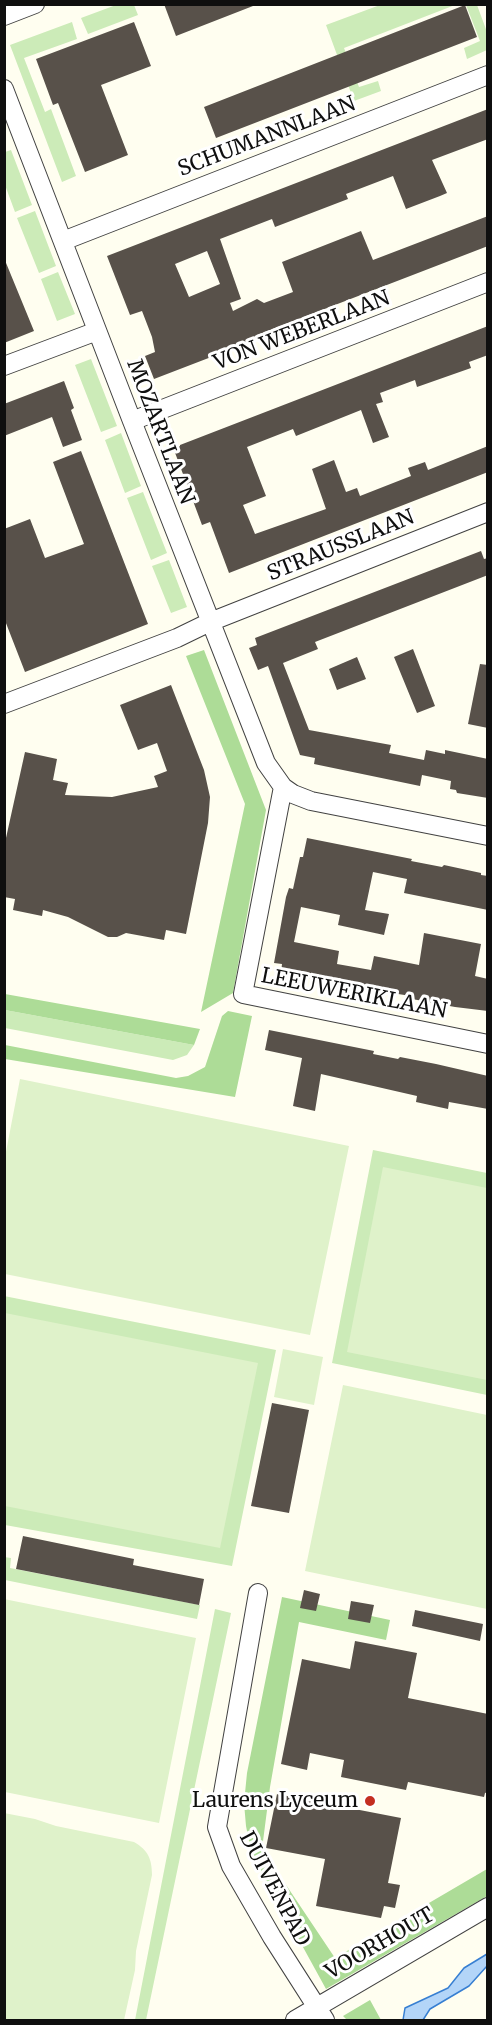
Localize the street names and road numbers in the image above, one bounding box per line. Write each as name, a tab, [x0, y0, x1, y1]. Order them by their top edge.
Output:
street label: SCHUMANNLAAN	[175, 92, 359, 182]
street label: VON WEBERLAAN	[210, 286, 394, 376]
street label: MOZARTLAAN	[121, 356, 199, 508]
street label: STRAUSSLAAN	[264, 505, 418, 587]
street label: LEEUWERIKLAAN	[259, 964, 449, 1024]
street label: DUIVENPAD	[233, 1827, 315, 1951]
street label: VOORHOUT	[321, 1903, 439, 1985]

